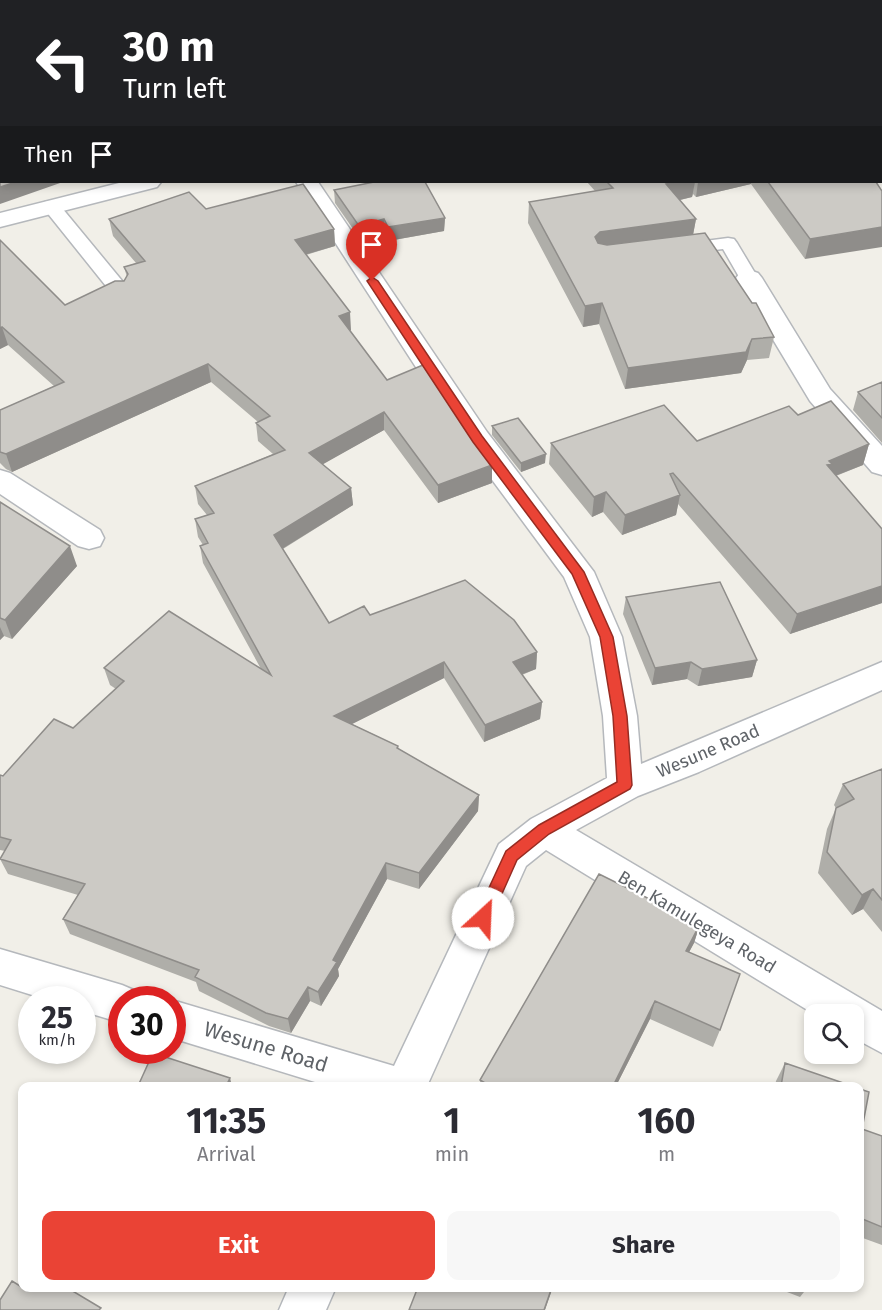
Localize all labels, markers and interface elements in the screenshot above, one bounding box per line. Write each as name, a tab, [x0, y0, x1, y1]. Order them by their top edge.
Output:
text: 30 m	[123, 22, 215, 72]
icon: left	[24, 24, 102, 102]
text: Turn left	[123, 73, 226, 105]
icon: arrive	[85, 138, 118, 171]
text: Then	[24, 141, 73, 168]
pin	[346, 219, 397, 281]
icon: arrive	[355, 228, 388, 261]
street label: Wesune Road	[653, 719, 763, 783]
street label: Ben Kamulegeya Road	[614, 866, 780, 978]
position arrow	[451, 886, 515, 950]
speed limit sign: 30	[108, 986, 186, 1064]
text: 25	[41, 1000, 73, 1036]
map controls	[804, 1004, 864, 1064]
button: search	[804, 1004, 864, 1064]
street label: Wesune Road	[201, 1016, 331, 1078]
text: km/h	[38, 1031, 76, 1049]
text: 11:35	[186, 1099, 266, 1143]
text: 1	[444, 1099, 460, 1143]
text: 160	[638, 1099, 696, 1143]
text: Arrival	[197, 1142, 256, 1166]
text: min	[435, 1142, 469, 1166]
text: m	[658, 1142, 675, 1166]
button: Exit	[42, 1211, 435, 1280]
button: Share	[447, 1211, 840, 1280]

